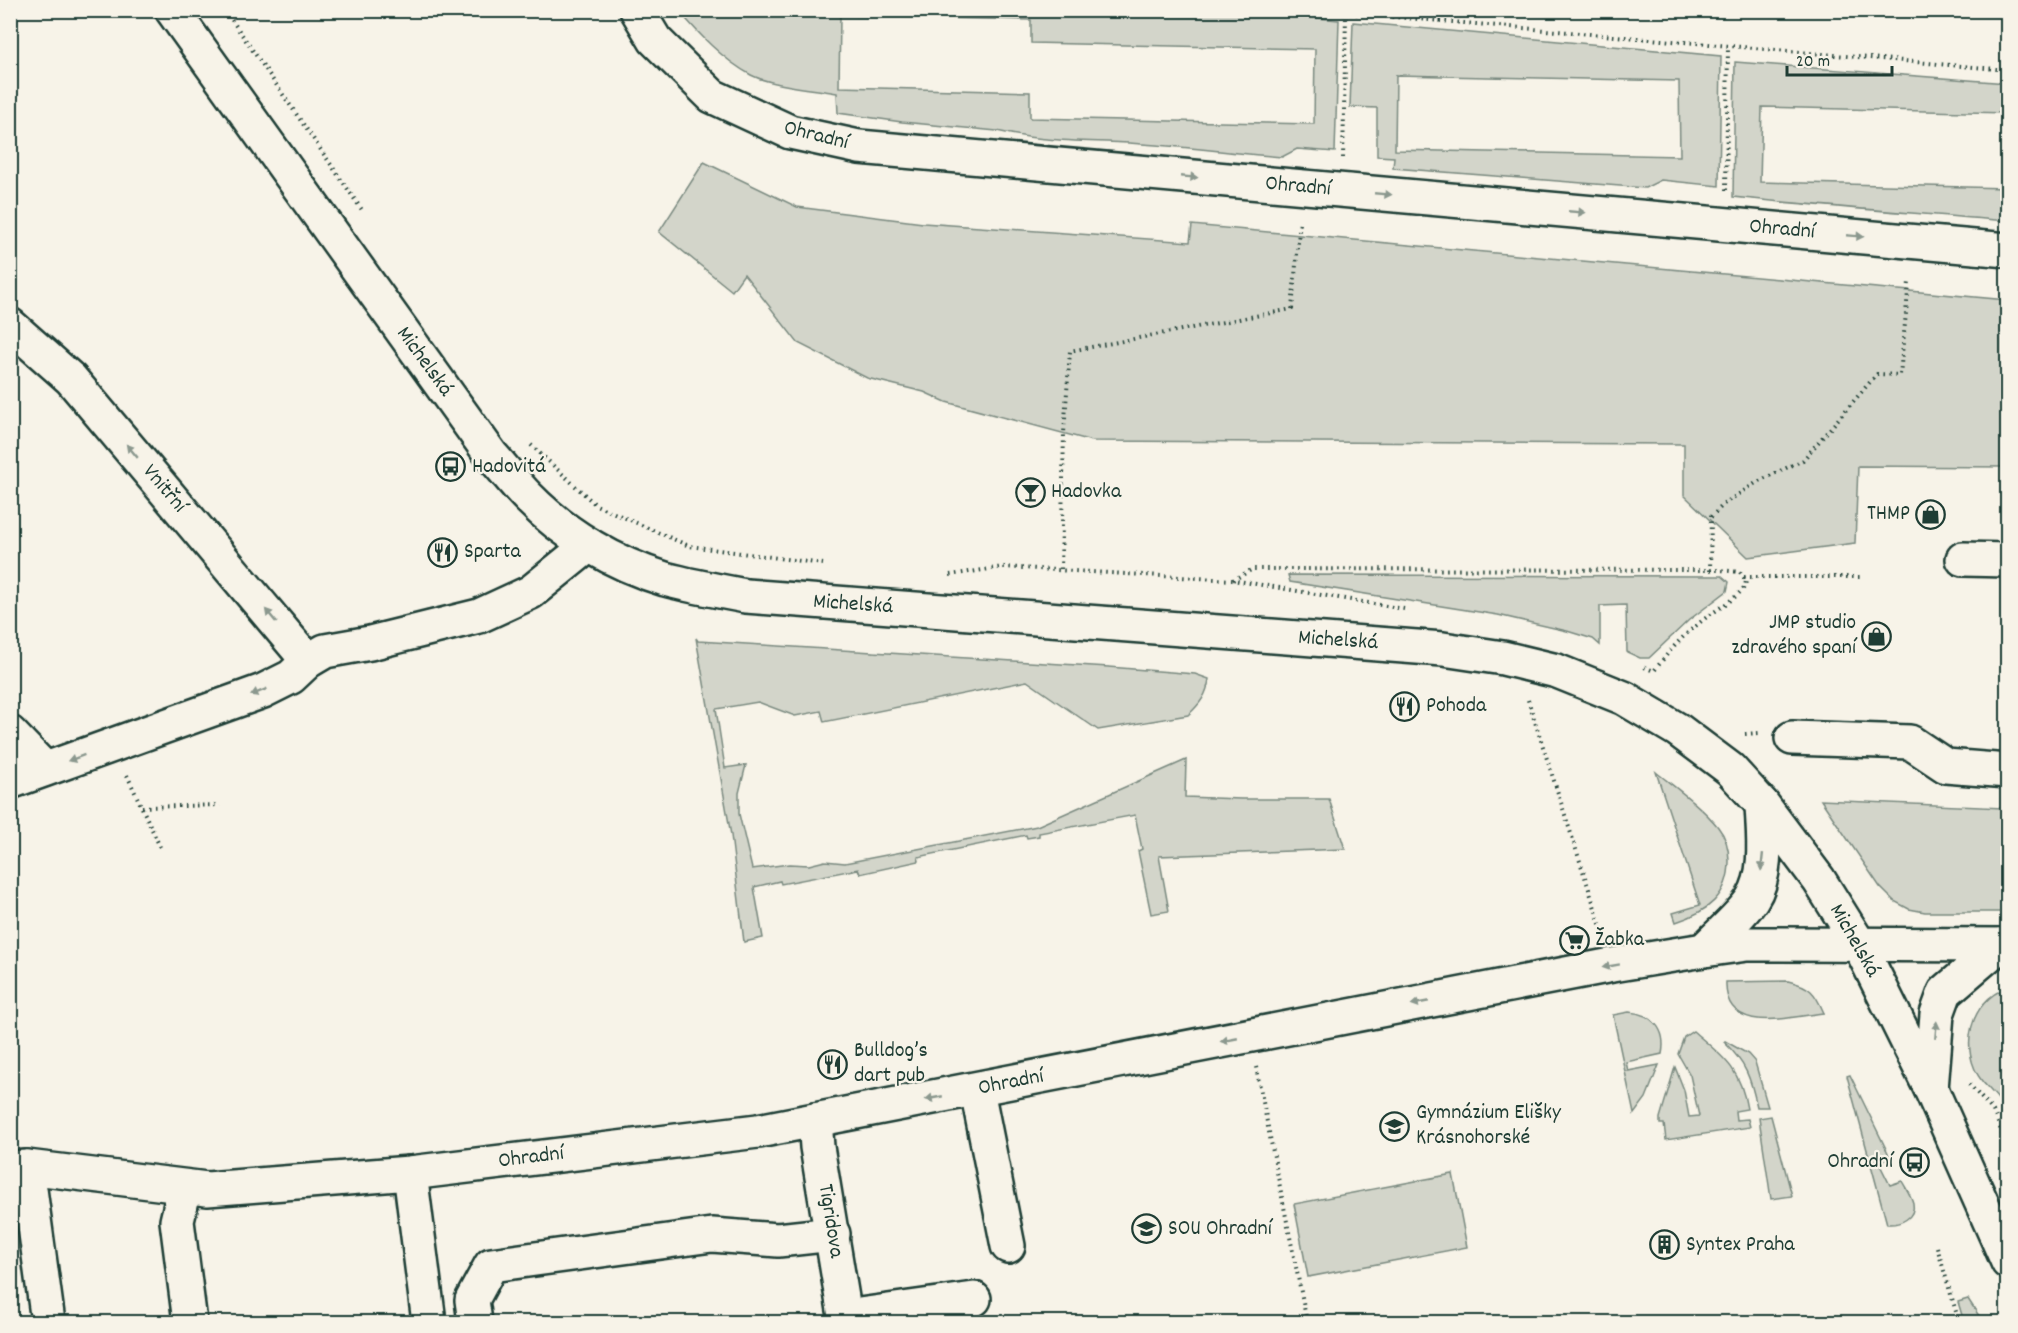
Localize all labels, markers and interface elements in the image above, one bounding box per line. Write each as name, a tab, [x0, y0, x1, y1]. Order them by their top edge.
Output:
scale bar	[1787, 39, 1892, 77]
text: 20 m	[1796, 50, 1830, 75]
street label: Ohradní	[780, 113, 854, 159]
street label: Ohradní	[1264, 169, 1334, 205]
one-way arrow	[1179, 172, 1198, 182]
one-way arrow	[1374, 189, 1393, 199]
one-way arrow	[1568, 207, 1587, 217]
street label: Ohradní	[1748, 212, 1818, 248]
one-way arrow	[1846, 231, 1865, 241]
street label: Michelská	[388, 321, 460, 403]
one-way arrow	[126, 444, 139, 459]
bus stop icon: Hadovitá	[435, 451, 467, 483]
place label: Hadovitá	[472, 452, 546, 483]
street label: Vnitřní	[134, 458, 195, 522]
bar icon: Hadovka	[1014, 476, 1046, 508]
place label: Hadovka	[1051, 477, 1122, 508]
shop icon: THMP	[1915, 498, 1947, 530]
place label: THMP	[1867, 499, 1910, 530]
restaurant icon: Sparta	[427, 536, 459, 568]
place label: Sparta	[464, 537, 521, 568]
street label: Michelská	[812, 587, 894, 623]
one-way arrow	[264, 608, 277, 624]
place label: JMP studio zdravého spaní	[1731, 608, 1858, 664]
shop icon: JMP studio zdravého spaní	[1861, 620, 1893, 652]
street label: Michelská	[1297, 623, 1379, 659]
one-way arrow	[250, 687, 268, 697]
restaurant icon: Pohoda	[1389, 690, 1421, 722]
place label: Pohoda	[1426, 691, 1487, 722]
one-way arrow	[67, 754, 85, 764]
one-way arrow	[1757, 853, 1767, 872]
street label: Michelská	[1821, 899, 1887, 983]
supermarket icon: Žabka	[1558, 924, 1590, 956]
place label: Žabka	[1595, 925, 1645, 956]
one-way arrow	[1602, 961, 1621, 970]
one-way arrow	[1410, 999, 1429, 1008]
one-way arrow	[1931, 1021, 1941, 1040]
place label: Bulldog’s dart pub	[854, 1036, 928, 1092]
one-way arrow	[1219, 1036, 1238, 1045]
restaurant icon: Bulldog’s dart pub	[817, 1048, 849, 1080]
street label: Ohradní	[976, 1061, 1048, 1104]
one-way arrow	[924, 1094, 943, 1103]
place label: Gymnázium Elišky Krásnohorské	[1416, 1098, 1562, 1154]
school or university icon: Gymnázium Elišky Krásnohorské	[1379, 1110, 1411, 1142]
street label: Ohradní	[496, 1138, 567, 1177]
bus stop icon: Ohradní	[1898, 1146, 1930, 1178]
place label: Ohradní	[1827, 1147, 1895, 1178]
street label: Tigridova	[809, 1182, 851, 1261]
school or university icon: SOU Ohradní	[1131, 1213, 1163, 1245]
place label: SOU Ohradní	[1168, 1214, 1274, 1245]
building icon: Syntex Praha	[1649, 1229, 1681, 1261]
place label: Syntex Praha	[1686, 1230, 1795, 1261]

